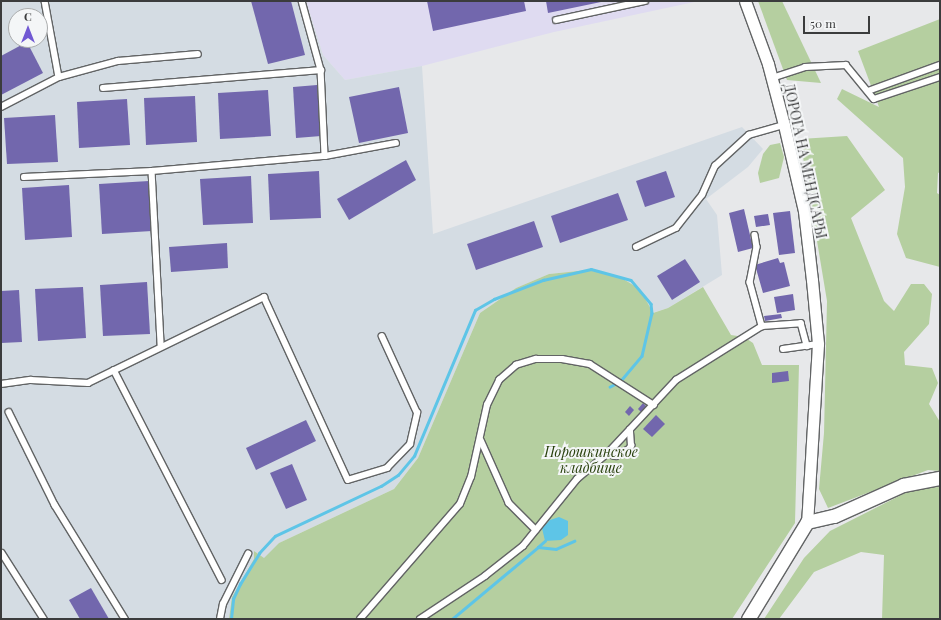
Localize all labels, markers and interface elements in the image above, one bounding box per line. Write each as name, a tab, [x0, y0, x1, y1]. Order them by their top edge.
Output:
north arrow	[8, 8, 48, 48]
scale bar	[805, 8, 872, 34]
text: С	[24, 9, 32, 24]
text: 50 m	[810, 15, 836, 31]
street label: ДОРОГА НА МЕНДСАРЫ	[780, 82, 830, 240]
park label: Порошкинское кладбище	[544, 444, 638, 476]

